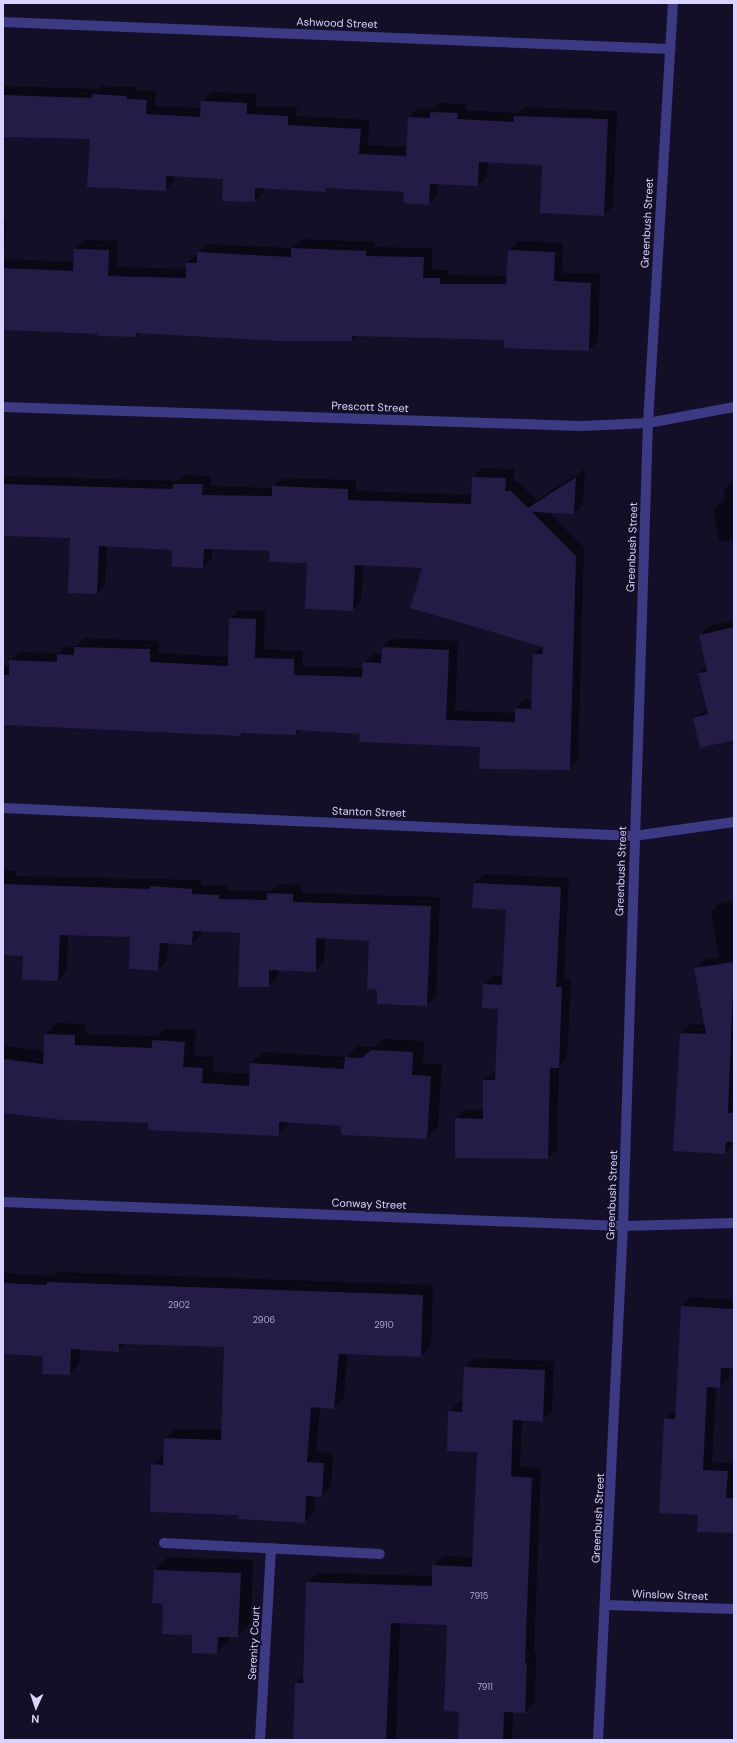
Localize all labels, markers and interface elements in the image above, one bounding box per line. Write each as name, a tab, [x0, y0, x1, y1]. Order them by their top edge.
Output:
street label: Ashwood Street	[296, 15, 378, 31]
street label: Greenbush Street	[638, 178, 656, 268]
street label: Prescott Street	[331, 399, 409, 415]
street label: Greenbush Street	[624, 502, 640, 592]
street label: Stanton Street	[332, 804, 406, 820]
street label: Greenbush Street	[613, 826, 629, 916]
street label: Greenbush Street	[604, 1150, 620, 1240]
street label: Conway Street	[331, 1196, 407, 1212]
house number: 2902	[168, 1300, 190, 1310]
house number: 2906	[253, 1315, 275, 1325]
house number: 2910	[374, 1320, 394, 1330]
street label: Greenbush Street	[589, 1473, 607, 1563]
street label: Winslow Street	[632, 1587, 708, 1603]
house number: 7915	[470, 1591, 488, 1601]
street label: Serenity Court	[245, 1606, 263, 1680]
house number: 7911	[477, 1682, 493, 1692]
north arrow	[16, 1687, 56, 1727]
text: N	[31, 1712, 40, 1726]

